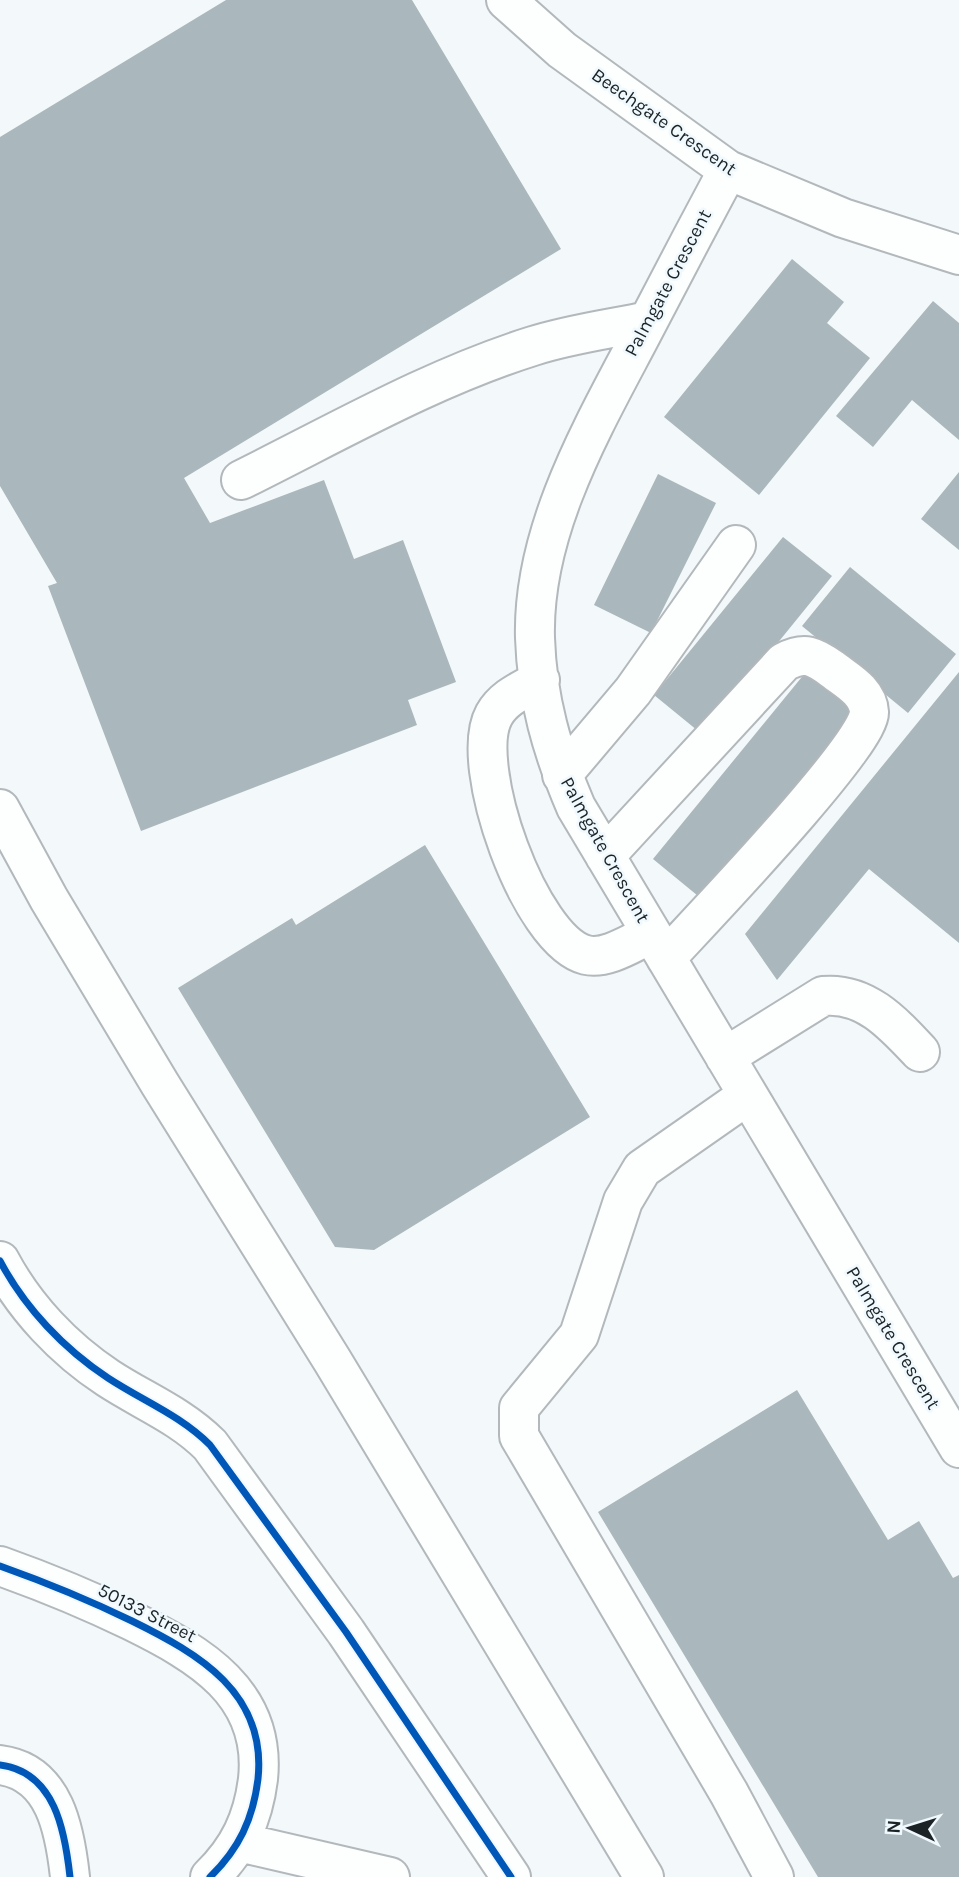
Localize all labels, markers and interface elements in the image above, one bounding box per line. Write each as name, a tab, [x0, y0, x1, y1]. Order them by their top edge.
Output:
street label: Beechgate Crescent	[587, 64, 741, 180]
street label: Palmgate Crescent	[620, 206, 716, 360]
street label: Palmgate Crescent	[556, 773, 654, 927]
street label: Palmgate Crescent	[842, 1262, 944, 1414]
street label: 50133 Street	[94, 1579, 200, 1647]
north arrow	[875, 1793, 945, 1863]
text: N	[883, 1819, 905, 1834]

